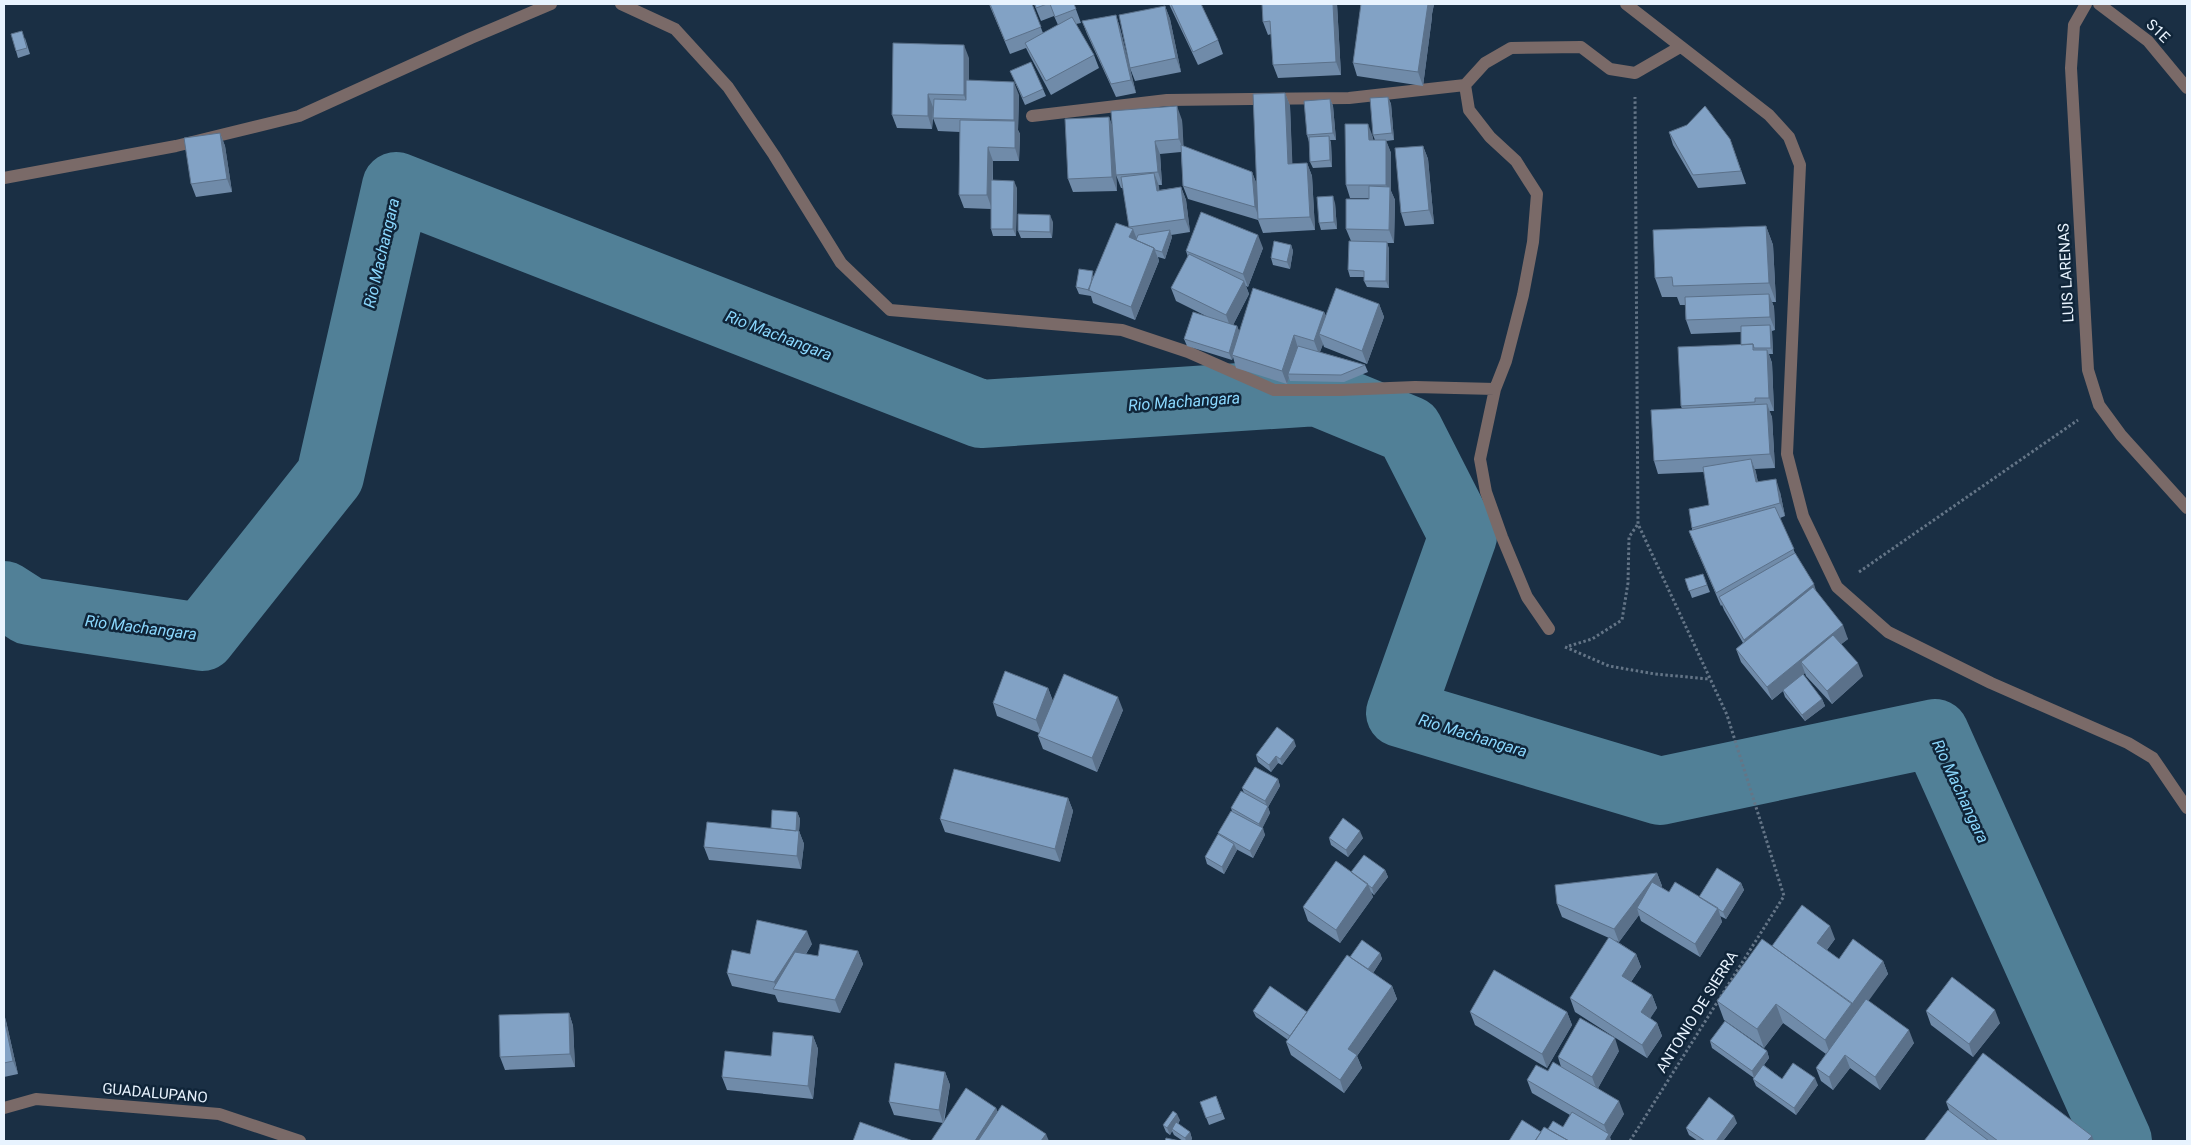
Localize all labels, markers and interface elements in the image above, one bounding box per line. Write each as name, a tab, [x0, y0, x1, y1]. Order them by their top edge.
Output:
street label: S1E	[2142, 16, 2174, 47]
water label: Rio Machangara	[360, 196, 403, 310]
street label: LUIS LARENAS	[2054, 223, 2078, 323]
water label: Rio Machangara	[723, 306, 835, 364]
water label: Rio Machangara	[1127, 388, 1241, 415]
water label: Rio Machangara	[84, 611, 198, 644]
water label: Rio Machangara	[1416, 710, 1529, 761]
water label: Rio Machangara	[1928, 736, 1993, 846]
street label: ANTONIO DE SIERRA	[1652, 948, 1742, 1076]
street label: GUADALUPANO	[102, 1079, 208, 1107]

